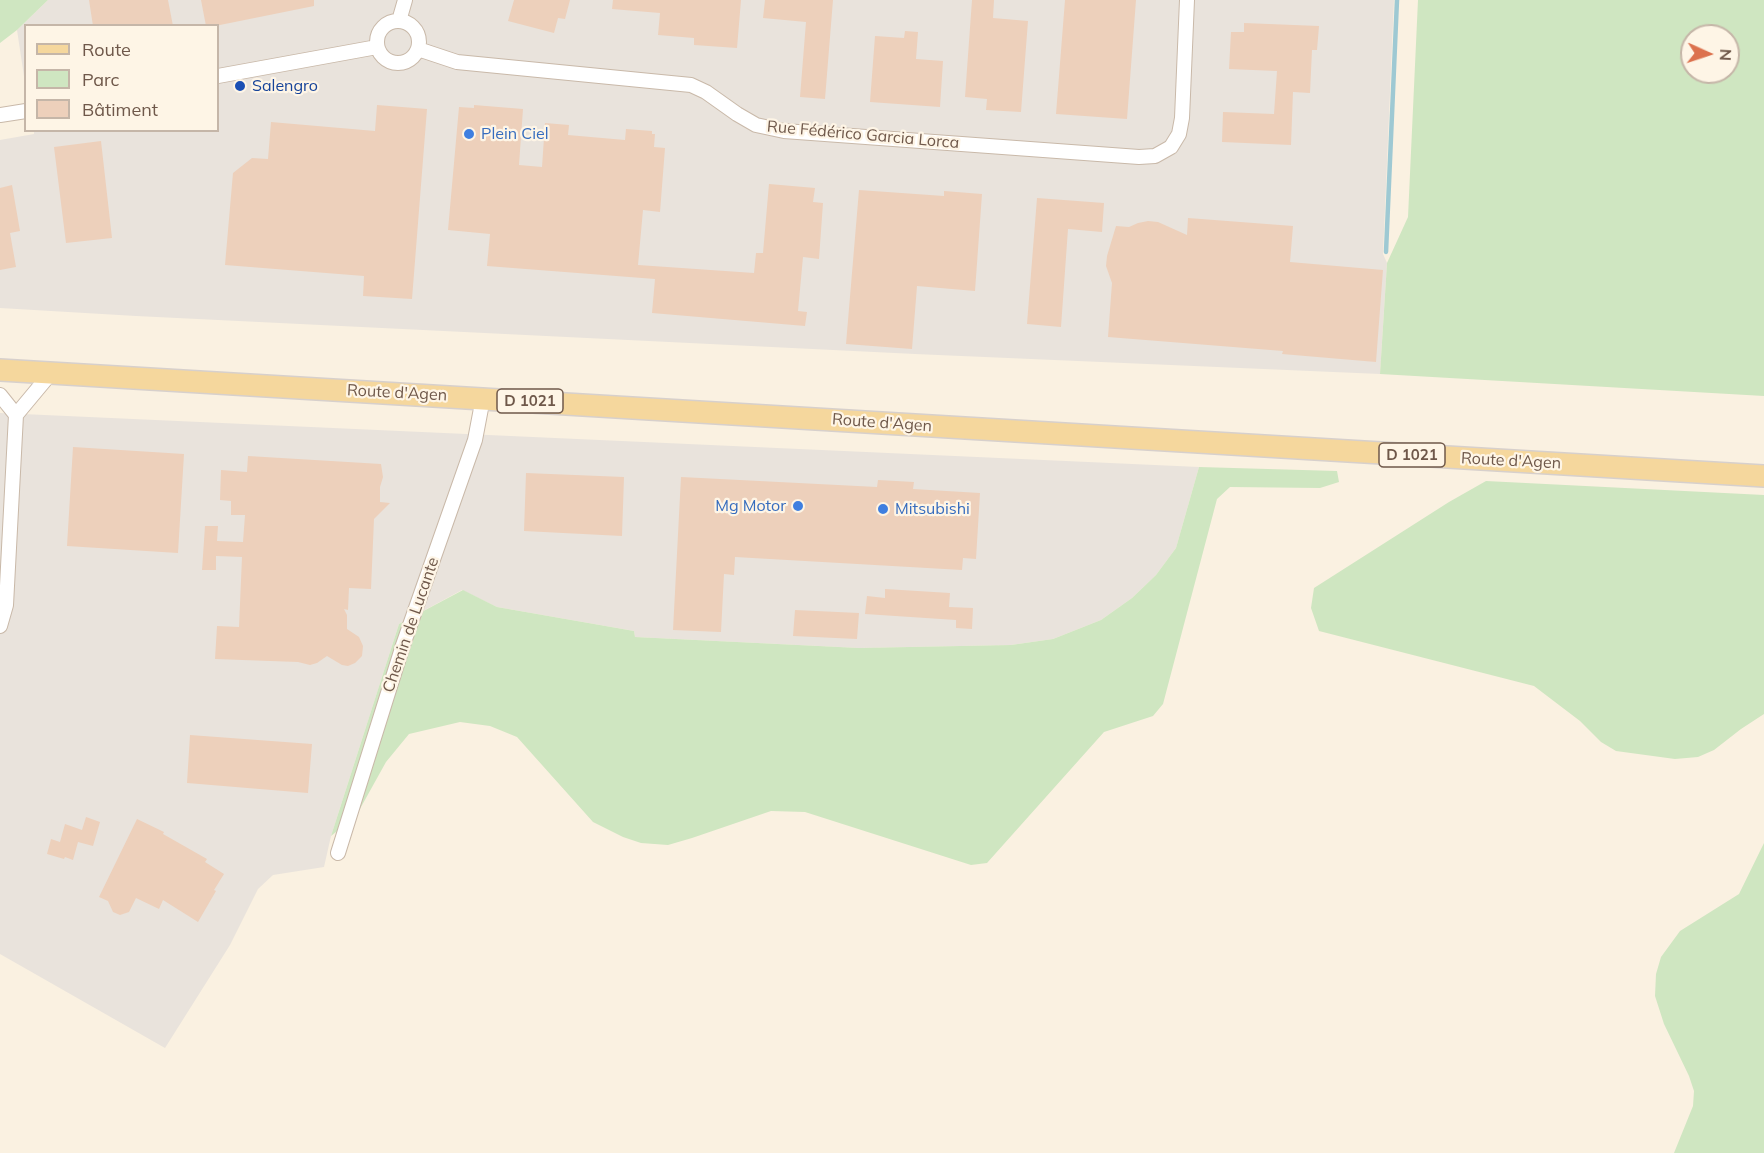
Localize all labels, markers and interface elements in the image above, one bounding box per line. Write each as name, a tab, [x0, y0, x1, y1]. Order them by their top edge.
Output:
legend	[24, 24, 219, 132]
north arrow	[1680, 24, 1740, 84]
text: Route	[82, 38, 131, 61]
text: N	[1716, 48, 1736, 61]
text: Parc	[82, 68, 119, 91]
place label: Salengro	[252, 76, 318, 96]
marker: Salengro	[233, 79, 247, 93]
text: Bâtiment	[82, 98, 158, 121]
street label: Rue Fédérico Garcia Lorca	[766, 117, 960, 153]
place label: Plein Ciel	[481, 124, 549, 144]
marker: Plein Ciel	[462, 127, 476, 141]
street label: Route d'Agen	[346, 381, 448, 405]
road number: D 1021	[497, 389, 563, 413]
street label: Route d'Agen	[831, 410, 933, 436]
road number: D 1021	[1379, 443, 1445, 467]
street label: Route d'Agen	[1460, 449, 1562, 473]
place label: Mg Motor	[715, 496, 786, 516]
marker: Mg Motor	[791, 499, 805, 513]
place label: Mitsubishi	[895, 499, 970, 519]
marker: Mitsubishi	[876, 502, 890, 516]
street label: Chemin de Lucante	[379, 555, 443, 695]

